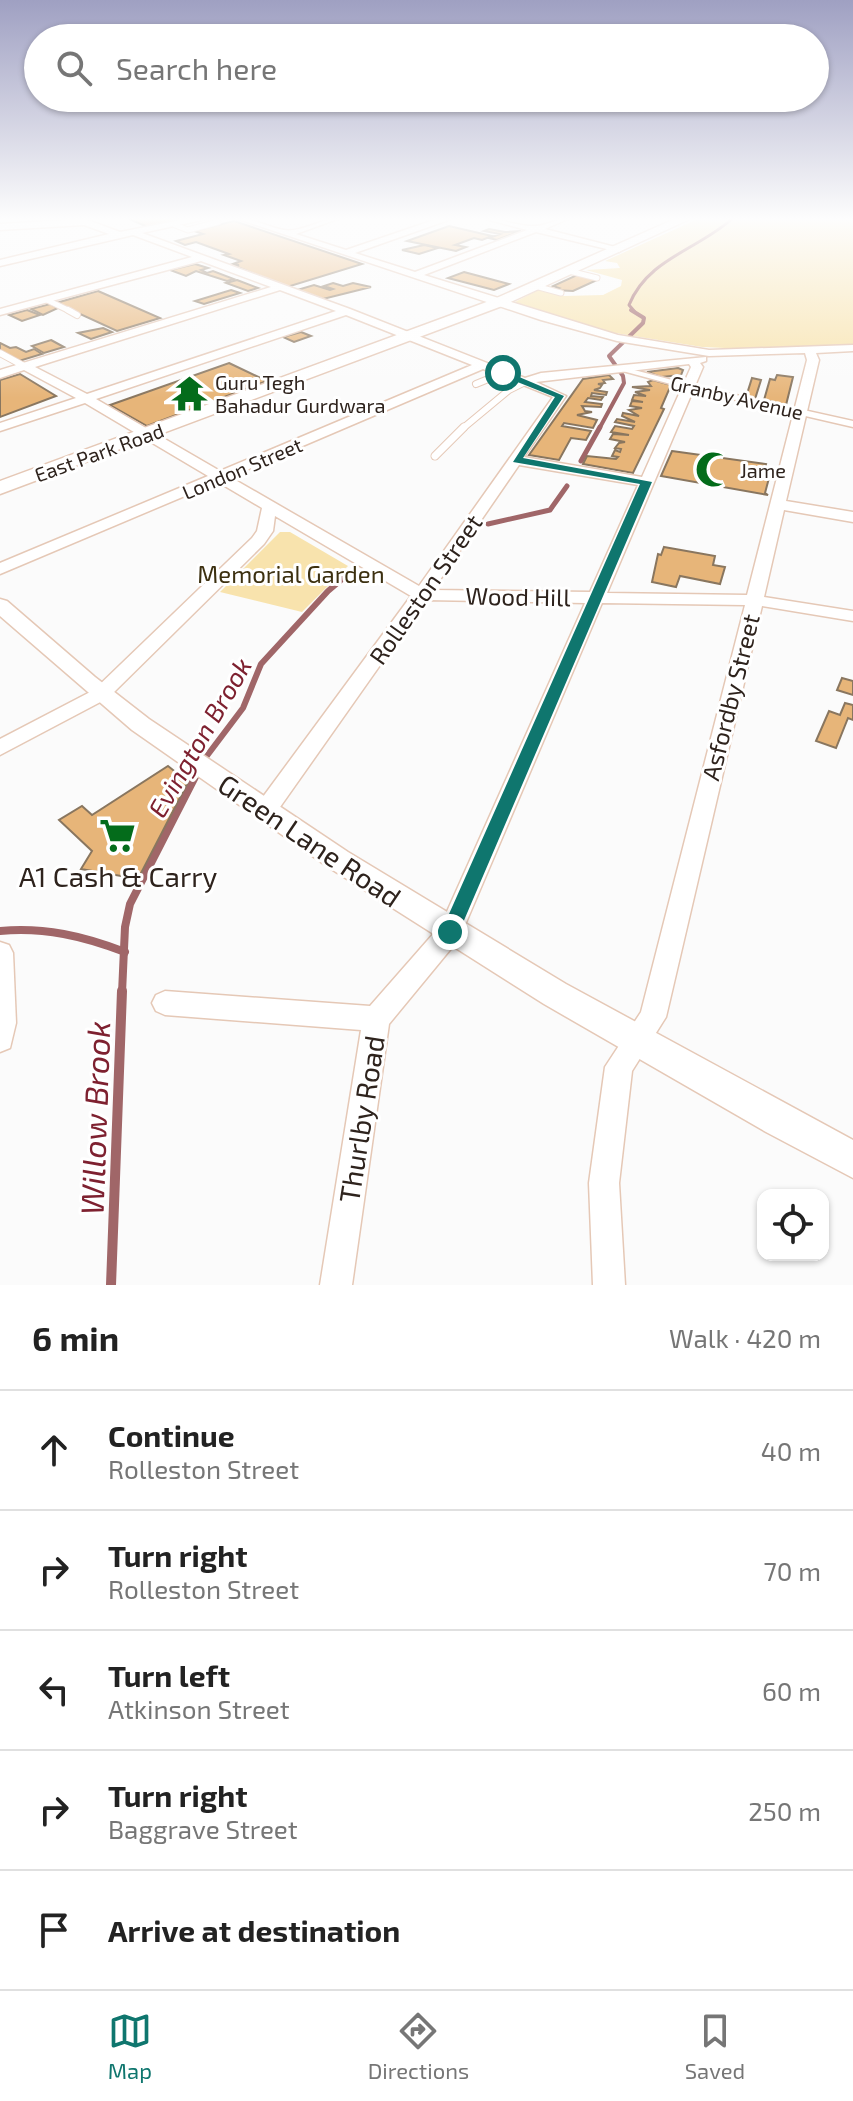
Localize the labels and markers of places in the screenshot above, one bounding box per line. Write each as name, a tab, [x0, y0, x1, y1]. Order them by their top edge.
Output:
place label: Guru Tegh Bahadur Gurdwara	[215, 370, 386, 417]
temple icon: Guru Tegh Bahadur Gurdwara	[170, 374, 208, 412]
mosque icon: Jame	[695, 451, 733, 489]
place label: Jame	[740, 458, 786, 482]
supermarket icon: A1 Cash & Carry	[99, 817, 137, 855]
place label: A1 Cash & Carry	[19, 859, 217, 893]

